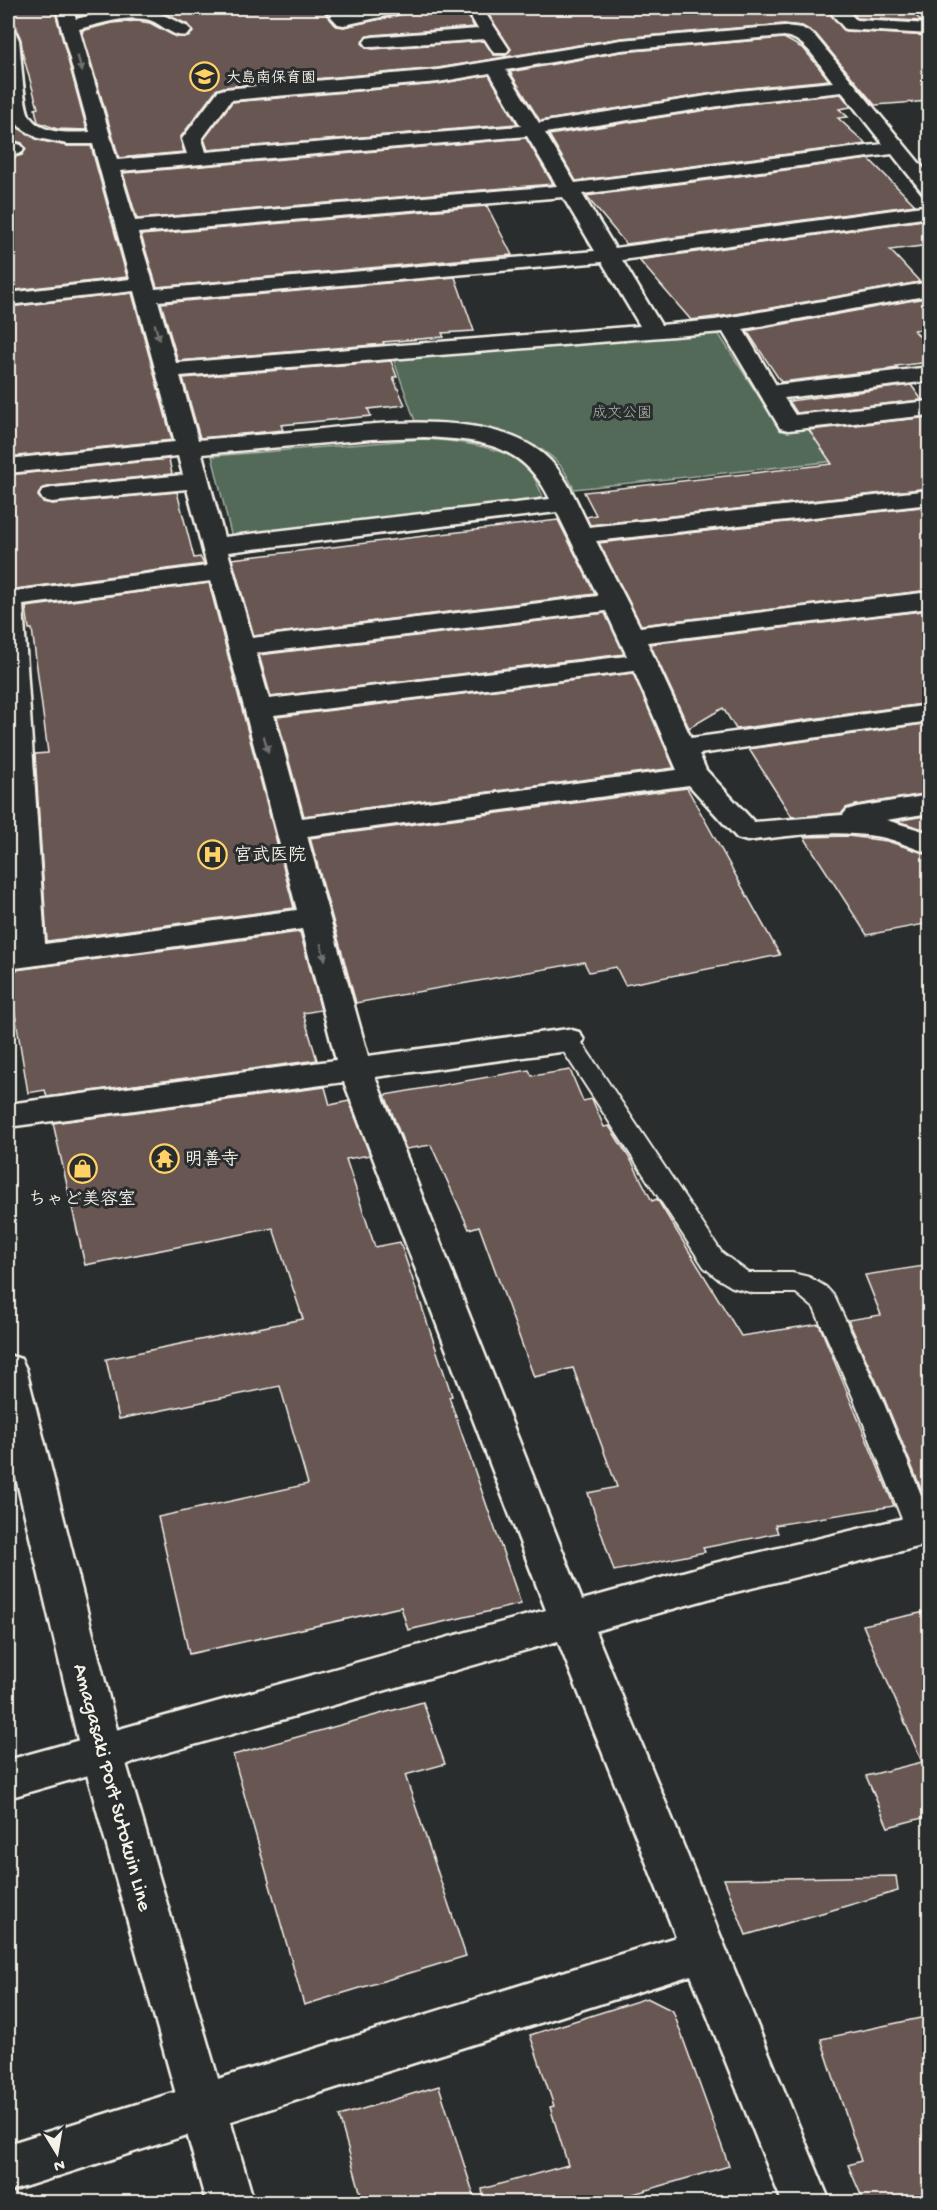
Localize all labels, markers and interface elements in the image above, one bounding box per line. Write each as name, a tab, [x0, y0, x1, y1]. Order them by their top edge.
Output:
one-way arrow	[76, 55, 86, 73]
school or university icon: 大島南保育園	[189, 61, 221, 93]
place label: 大島南保育園	[226, 69, 316, 88]
one-way arrow	[153, 323, 162, 341]
park label: 成文公園	[592, 404, 652, 423]
one-way arrow	[262, 735, 271, 753]
hospital icon: 宮武医院	[197, 838, 229, 870]
place label: 宮武医院	[234, 845, 306, 867]
one-way arrow	[319, 943, 328, 961]
temple icon: 明善寺	[148, 1142, 180, 1174]
place label: 明善寺	[185, 1149, 239, 1171]
shop icon: ちゃど美容室	[66, 1153, 98, 1185]
place label: ちゃど美容室	[28, 1189, 136, 1211]
street label: Amagasaki Port Sutokuin Line	[66, 1661, 156, 1915]
north arrow	[27, 2123, 87, 2183]
text: N	[52, 2154, 66, 2175]

